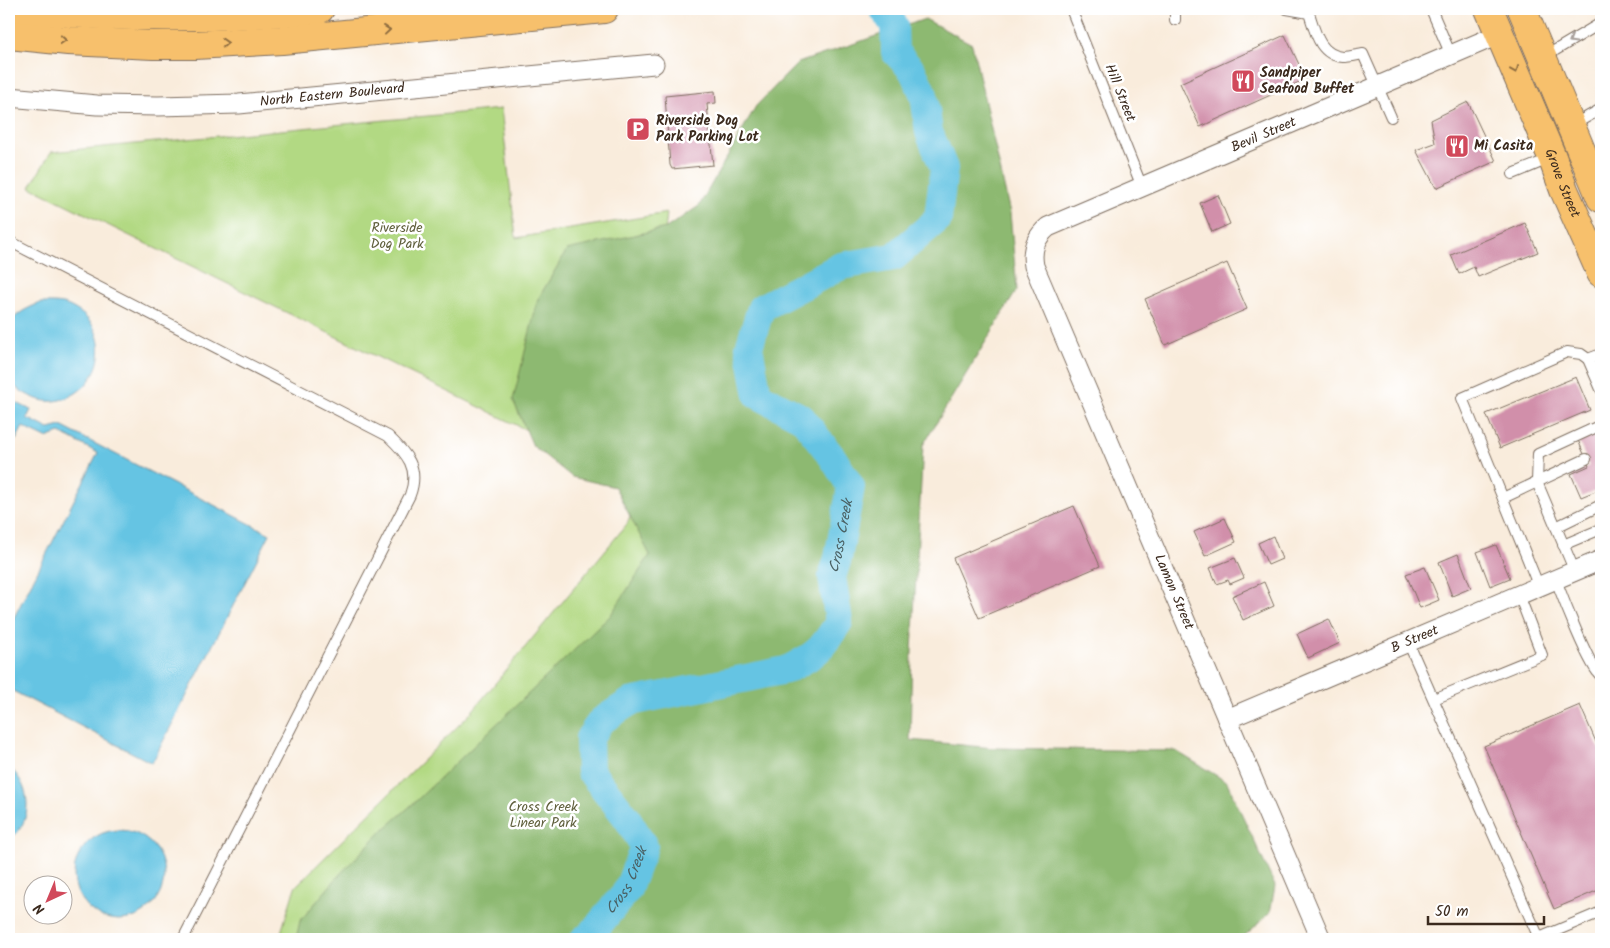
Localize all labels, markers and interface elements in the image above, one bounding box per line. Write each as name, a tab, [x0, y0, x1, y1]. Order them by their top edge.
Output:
one-way arrow	[383, 25, 391, 36]
one-way arrow	[1569, 34, 1578, 44]
one-way arrow	[59, 35, 67, 46]
one-way arrow	[221, 38, 229, 49]
street label: Hill Street	[1098, 61, 1142, 126]
place label: Sandpiper Seafood Buffet	[1260, 62, 1355, 100]
one-way arrow	[1508, 65, 1519, 74]
restaurant icon: Sandpiper Seafood Buffet	[1230, 68, 1256, 94]
street label: North Eastern Boulevard	[259, 77, 406, 113]
place label: Riverside Dog Park Parking Lot	[656, 110, 760, 148]
street label: Bevil Street	[1228, 111, 1300, 159]
parking icon: Riverside Dog Park Parking Lot	[625, 116, 651, 142]
restaurant icon: Mi Casita	[1444, 133, 1470, 159]
place label: Mi Casita	[1474, 135, 1533, 157]
street label: Grove Street	[1539, 145, 1586, 222]
park label: Riverside Dog Park	[370, 217, 424, 255]
water label: Cross Creek	[822, 496, 861, 576]
street label: Lamon Street	[1148, 551, 1200, 634]
street label: B Street	[1387, 619, 1443, 659]
park label: Cross Creek Linear Park	[508, 796, 578, 834]
water label: Cross Creek	[600, 842, 655, 920]
north arrow	[22, 876, 72, 926]
scale bar	[1428, 893, 1544, 925]
text: N	[29, 898, 50, 920]
text: 50 m	[1435, 900, 1469, 924]

